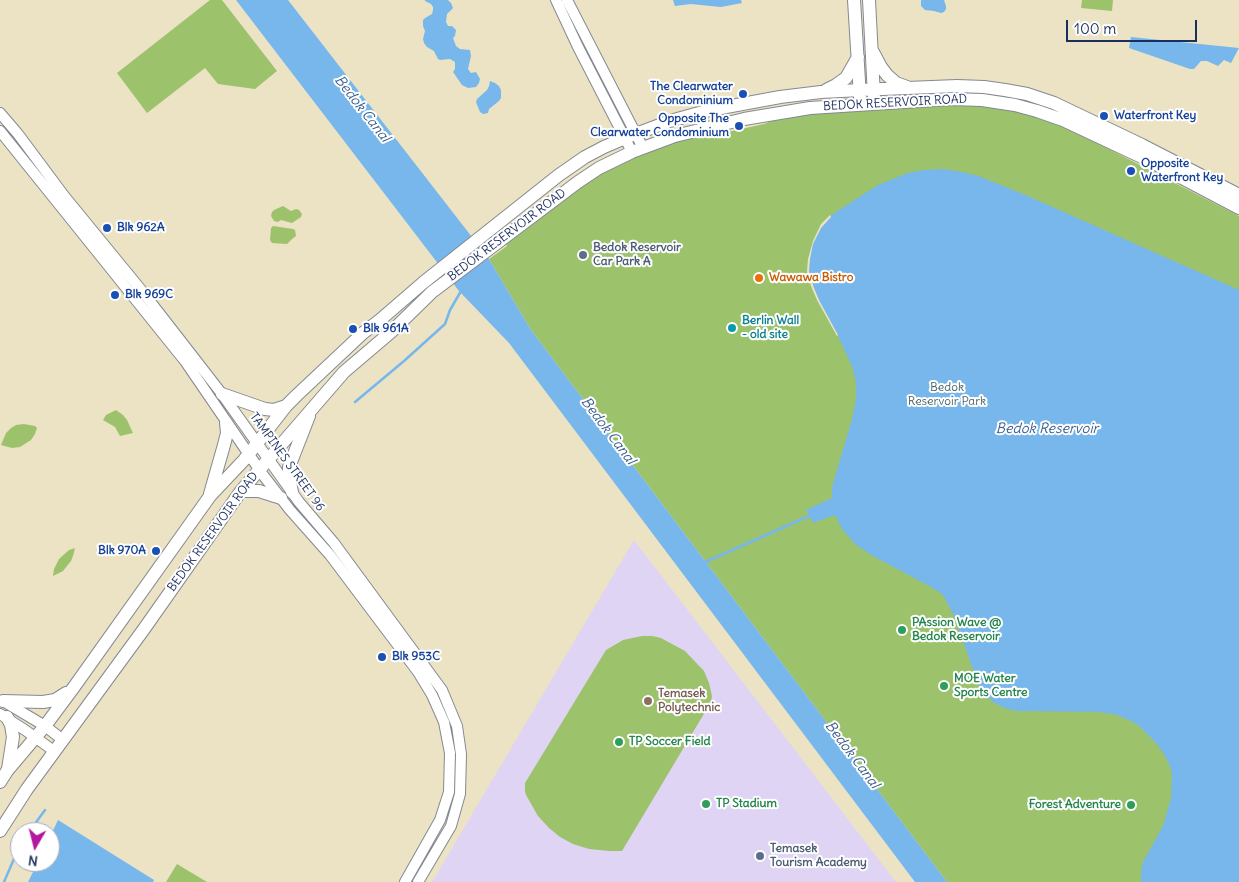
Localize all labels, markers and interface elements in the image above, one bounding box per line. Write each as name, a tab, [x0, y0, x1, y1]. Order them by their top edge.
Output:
scale bar	[1069, 10, 1200, 42]
text: 100 m	[1074, 19, 1116, 38]
water label: Bedok Canal	[331, 72, 393, 146]
place label: The Clearwater Condominium	[650, 80, 733, 108]
marker: The Clearwater Condominium	[737, 88, 749, 100]
street label: BEDOK RESERVOIR ROAD	[823, 92, 967, 114]
place label: Waterfront Key	[1114, 109, 1196, 123]
marker: Waterfront Key	[1098, 110, 1110, 122]
place label: Opposite The Clearwater Condominium	[590, 112, 729, 140]
marker: Opposite The Clearwater Condominium	[733, 120, 745, 132]
place label: Opposite Waterfront Key	[1141, 157, 1223, 185]
marker: Opposite Waterfront Key	[1125, 165, 1137, 177]
street label: BEDOK RESERVOIR ROAD	[445, 186, 569, 284]
place label: Blk 962A	[117, 221, 165, 235]
marker: Blk 962A	[101, 222, 113, 234]
place label: Bedok Reservoir Car Park A	[593, 241, 681, 269]
marker: Bedok Reservoir Car Park A	[577, 249, 589, 261]
place label: Wawawa Bistro	[769, 271, 853, 285]
marker: Wawawa Bistro	[753, 272, 765, 284]
place label: Blk 969C	[125, 288, 173, 302]
marker: Blk 969C	[109, 289, 121, 301]
place label: Berlin Wall - old site	[742, 314, 799, 342]
place label: Blk 961A	[363, 322, 409, 336]
marker: Berlin Wall - old site	[726, 322, 738, 334]
marker: Blk 961A	[347, 323, 359, 335]
park label: Bedok Reservoir Park	[908, 381, 986, 409]
water label: Bedok Canal	[577, 394, 639, 468]
street label: TAMPINES STREET 96	[247, 410, 327, 514]
water label: Bedok Reservoir	[996, 421, 1098, 437]
street label: BEDOK RESERVOIR ROAD	[165, 469, 261, 595]
place label: Blk 970A	[98, 544, 146, 558]
marker: Blk 970A	[150, 545, 162, 557]
place label: PAssion Wave @ Bedok Reservoir	[912, 616, 1001, 644]
marker: PAssion Wave @ Bedok Reservoir	[896, 624, 908, 636]
place label: Blk 953C	[392, 650, 440, 664]
marker: Blk 953C	[376, 651, 388, 663]
place label: MOE Water Sports Centre	[954, 672, 1027, 700]
marker: MOE Water Sports Centre	[938, 680, 950, 692]
place label: Temasek Polytechnic	[658, 687, 720, 715]
marker: Temasek Polytechnic	[642, 695, 654, 707]
water label: Bedok Canal	[821, 718, 883, 792]
place label: TP Soccer Field	[629, 735, 711, 749]
marker: TP Soccer Field	[613, 736, 625, 748]
place label: TP Stadium	[716, 797, 777, 811]
marker: TP Stadium	[700, 798, 712, 810]
place label: Forest Adventure	[1029, 798, 1121, 812]
marker: Forest Adventure	[1125, 799, 1137, 811]
north arrow	[10, 822, 60, 872]
place label: Temasek Tourism Academy	[770, 842, 867, 870]
marker: Temasek Tourism Academy	[754, 850, 766, 862]
text: N	[27, 851, 39, 870]

